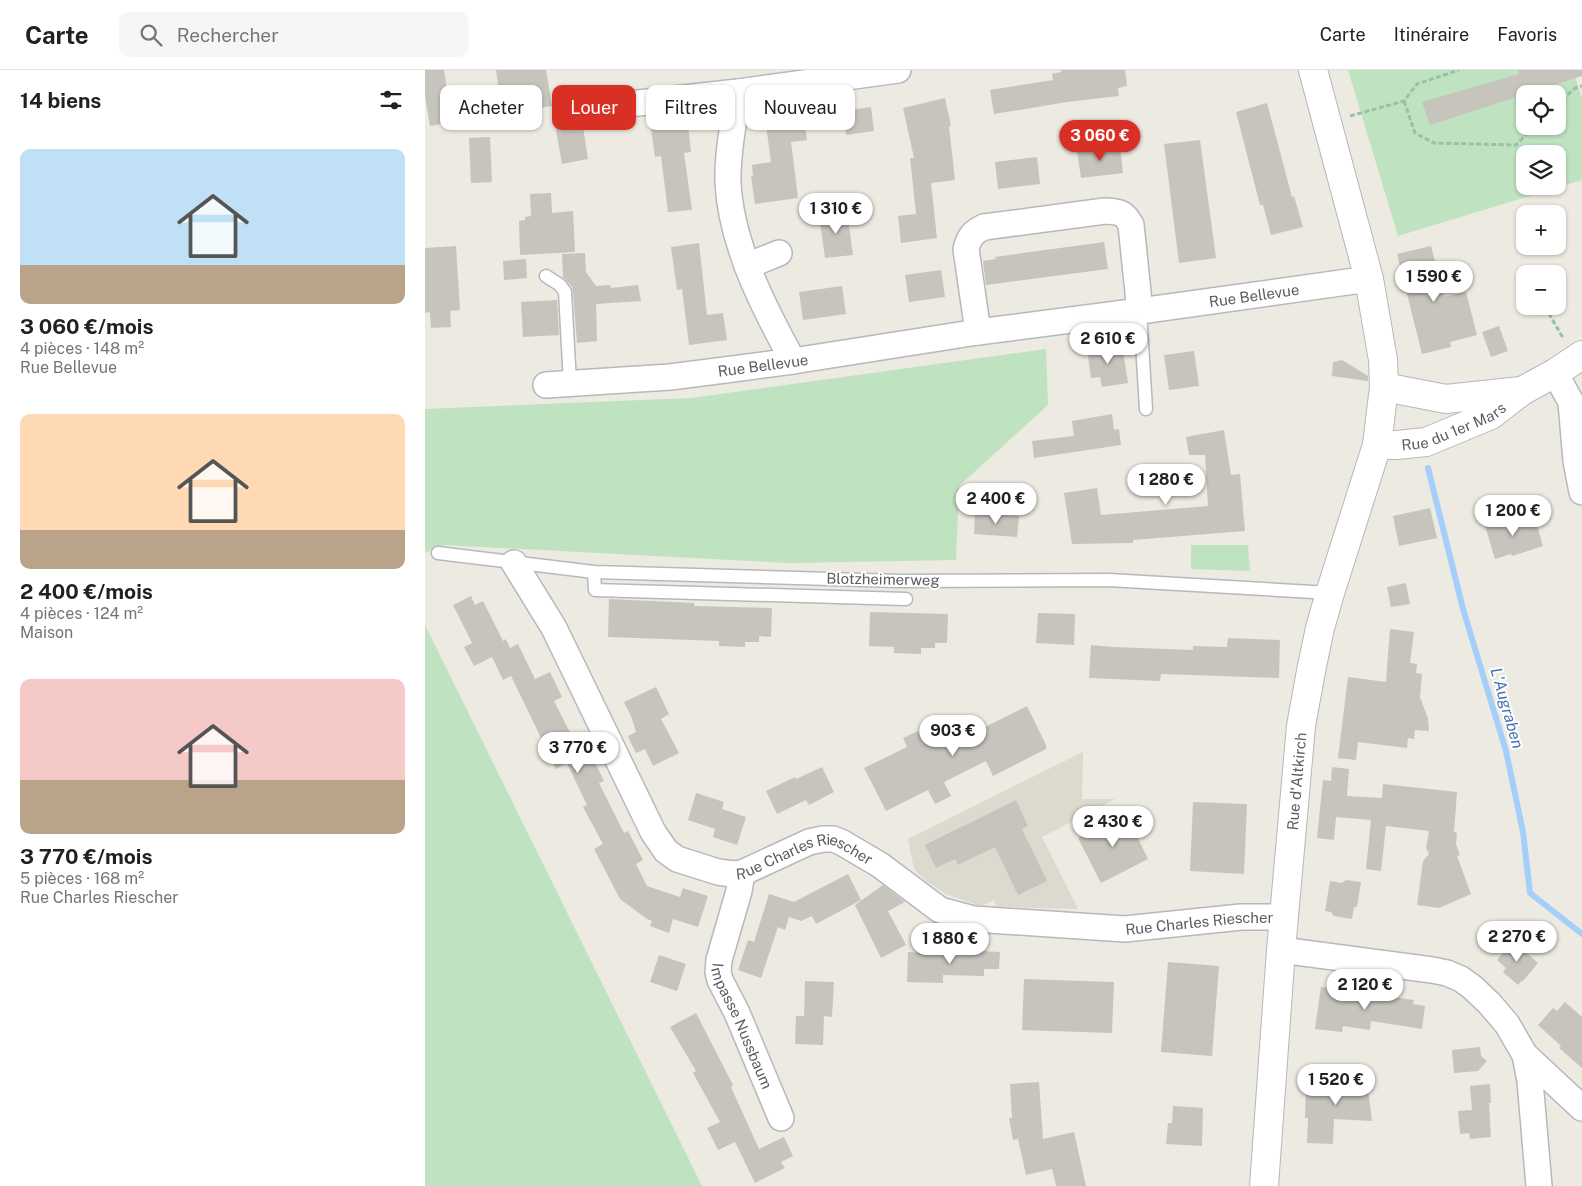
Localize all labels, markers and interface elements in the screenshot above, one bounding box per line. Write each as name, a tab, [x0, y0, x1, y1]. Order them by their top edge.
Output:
search box	[119, 12, 469, 57]
text: Carte	[25, 21, 89, 49]
icon: search	[137, 21, 165, 49]
text: Rechercher	[177, 24, 279, 46]
text: Carte	[1320, 24, 1366, 45]
text: Itinéraire	[1394, 24, 1469, 45]
text: Favoris	[1497, 24, 1557, 45]
chip: Acheter	[440, 85, 542, 130]
chip: Louer	[552, 85, 636, 130]
chip: Filtres	[646, 85, 735, 130]
chip: Nouveau	[745, 85, 855, 130]
map controls	[1516, 85, 1566, 315]
button: locate	[1516, 85, 1566, 135]
icon: filters	[377, 86, 405, 114]
text: 14 biens	[20, 88, 101, 113]
pin: 3 060 €	[1054, 119, 1146, 162]
text: 3 060 €	[1070, 126, 1130, 145]
button: layers	[1516, 145, 1566, 195]
icon: home	[168, 181, 258, 271]
pin: 1 310 €	[790, 192, 882, 235]
text: 1 310 €	[810, 199, 862, 218]
button: +	[1516, 205, 1566, 255]
pin: 1 590 €	[1388, 260, 1480, 303]
button: −	[1516, 265, 1566, 315]
text: 1 590 €	[1406, 267, 1462, 286]
street label: Rue Bellevue	[1208, 280, 1300, 310]
text: 3 060 €/mois	[20, 314, 154, 339]
pin: 2 610 €	[1062, 322, 1154, 365]
text: 2 610 €	[1080, 329, 1136, 348]
text: 4 pièces · 148 m²	[20, 339, 144, 358]
street label: Rue Bellevue	[717, 350, 809, 379]
text: Rue Bellevue	[20, 358, 117, 377]
street label: Rue du 1er Mars	[1401, 398, 1509, 453]
icon: home	[168, 446, 258, 536]
pin: 1 280 €	[1120, 464, 1212, 506]
text: 1 280 €	[1138, 470, 1194, 489]
pin: 2 400 €	[950, 482, 1042, 525]
text: 2 400 €	[967, 489, 1025, 508]
pin: 1 200 €	[1467, 494, 1559, 537]
text: 1 200 €	[1485, 501, 1541, 520]
street label: Blotzheimerweg	[826, 570, 940, 588]
text: 2 400 €/mois	[20, 579, 153, 604]
text: 4 pièces · 124 m²	[20, 604, 143, 623]
text: Maison	[20, 623, 73, 642]
water label: L'Augraben	[1486, 665, 1528, 751]
icon: home	[168, 711, 258, 801]
pin: 903 €	[918, 714, 988, 757]
text: 903 €	[930, 721, 976, 740]
pin: 3 770 €	[532, 732, 624, 774]
street label: Rue d'Altkirch	[1283, 732, 1309, 831]
text: 3 770 €	[549, 738, 607, 757]
pin: 2 430 €	[1067, 806, 1159, 848]
text: 2 430 €	[1083, 812, 1143, 831]
street label: Rue Charles Riescher	[735, 830, 876, 882]
text: 3 770 €/mois	[20, 844, 152, 869]
text: 5 pièces · 168 m²	[20, 869, 144, 888]
text: Rue Charles Riescher	[20, 888, 178, 907]
street label: Rue Charles Riescher	[1124, 908, 1273, 937]
pin: 2 270 €	[1471, 920, 1563, 963]
pin: 1 880 €	[904, 922, 996, 965]
text: 2 270 €	[1488, 927, 1546, 946]
text: 1 880 €	[922, 929, 978, 948]
street label: Impasse Nussbaum	[709, 962, 776, 1091]
pin: 2 120 €	[1319, 968, 1411, 1011]
text: 2 120 €	[1337, 975, 1393, 994]
pin: 1 520 €	[1290, 1064, 1382, 1106]
text: 1 520 €	[1308, 1070, 1364, 1089]

